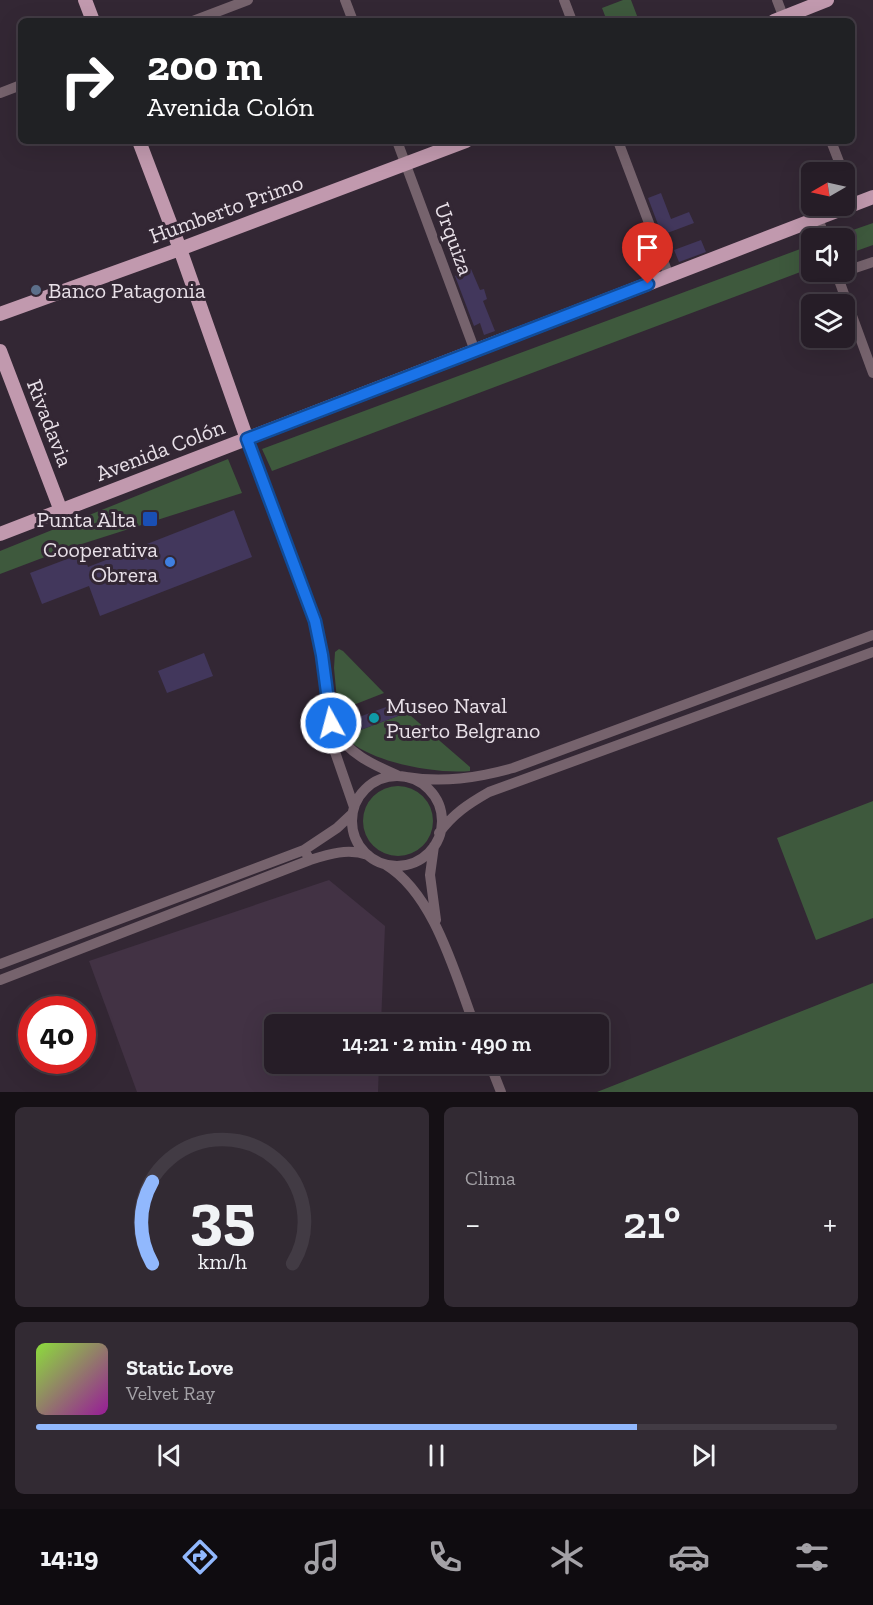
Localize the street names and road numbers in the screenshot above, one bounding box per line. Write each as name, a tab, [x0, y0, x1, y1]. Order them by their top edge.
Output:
street label: Humberto Primo	[145, 169, 307, 249]
street label: Urquiza	[428, 199, 480, 279]
street label: Rivadavia	[21, 375, 79, 471]
street label: Avenida Colón	[92, 413, 229, 487]

